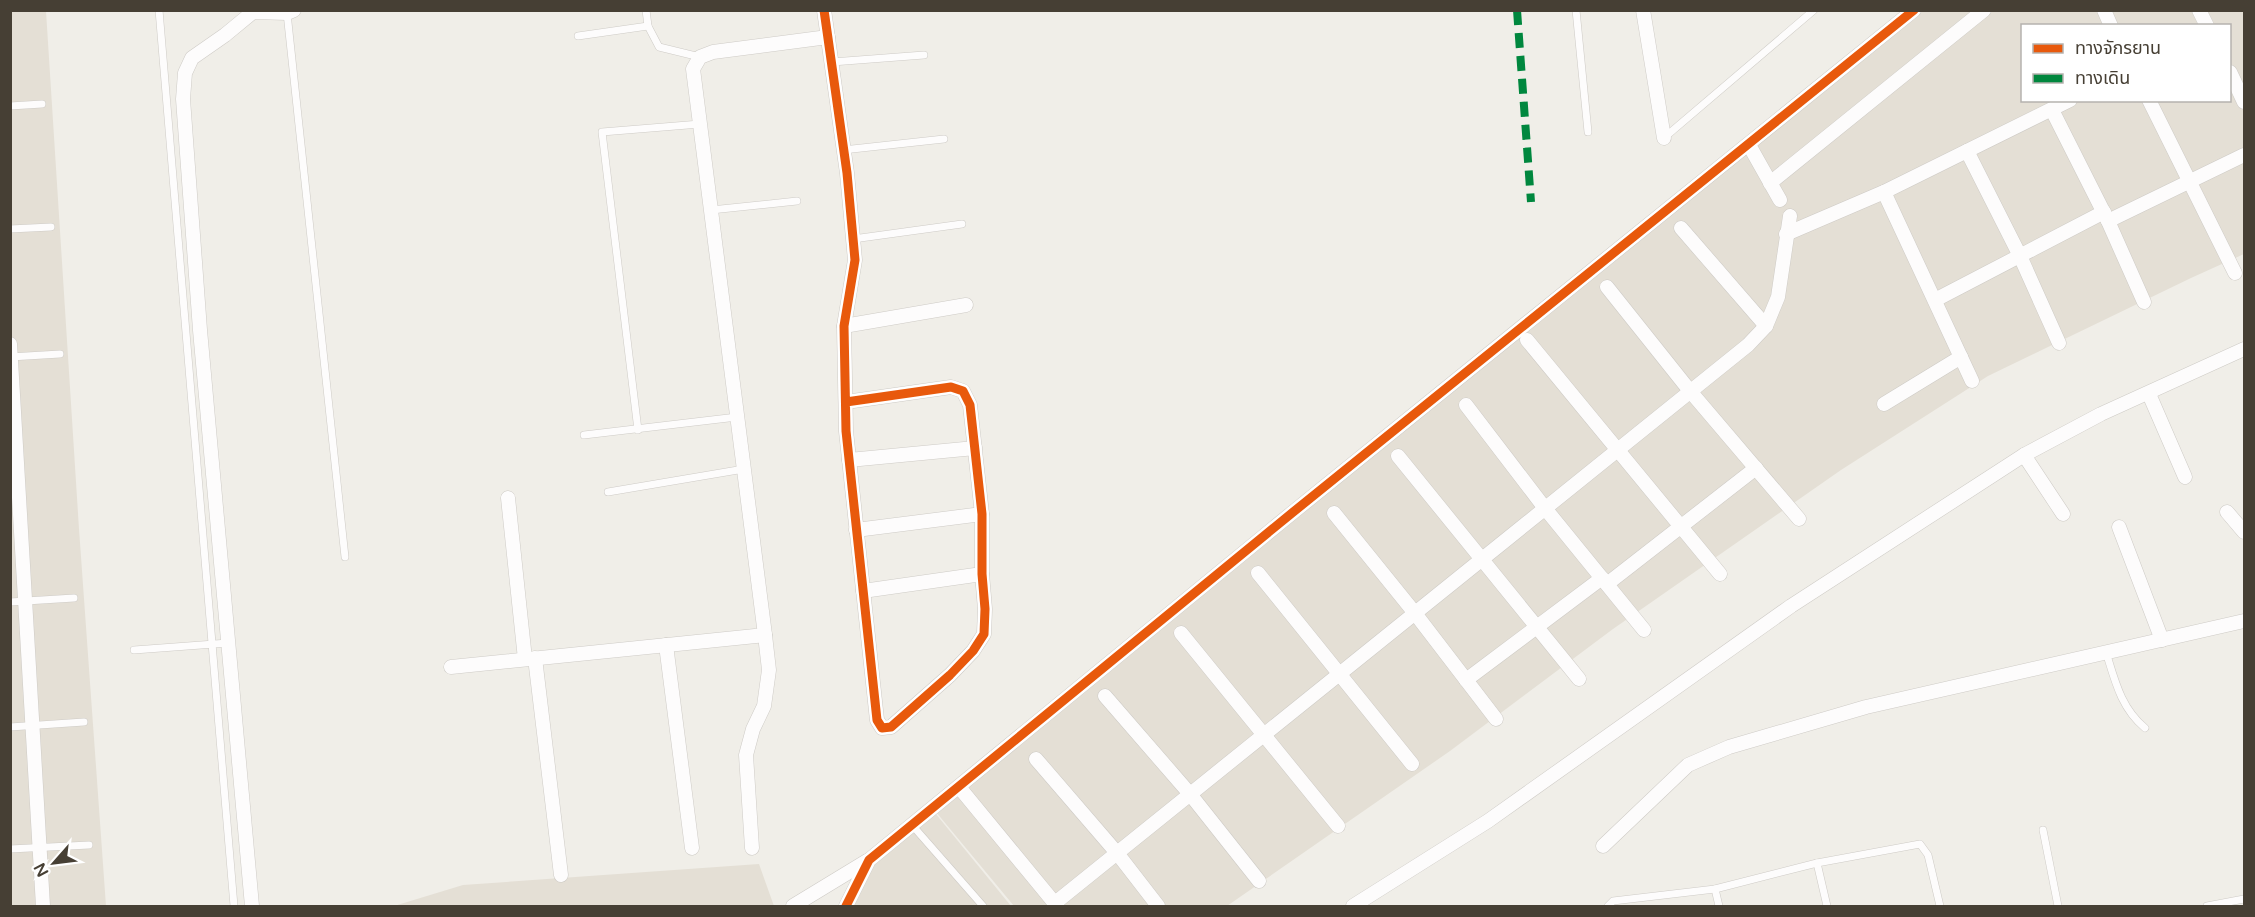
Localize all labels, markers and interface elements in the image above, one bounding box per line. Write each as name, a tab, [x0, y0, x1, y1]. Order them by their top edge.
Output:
legend	[2021, 24, 2231, 102]
text: ทางจักรยาน	[2075, 37, 2161, 59]
text: ทางเดิน	[2075, 67, 2130, 89]
north arrow	[24, 833, 84, 893]
text: N	[30, 859, 53, 880]

